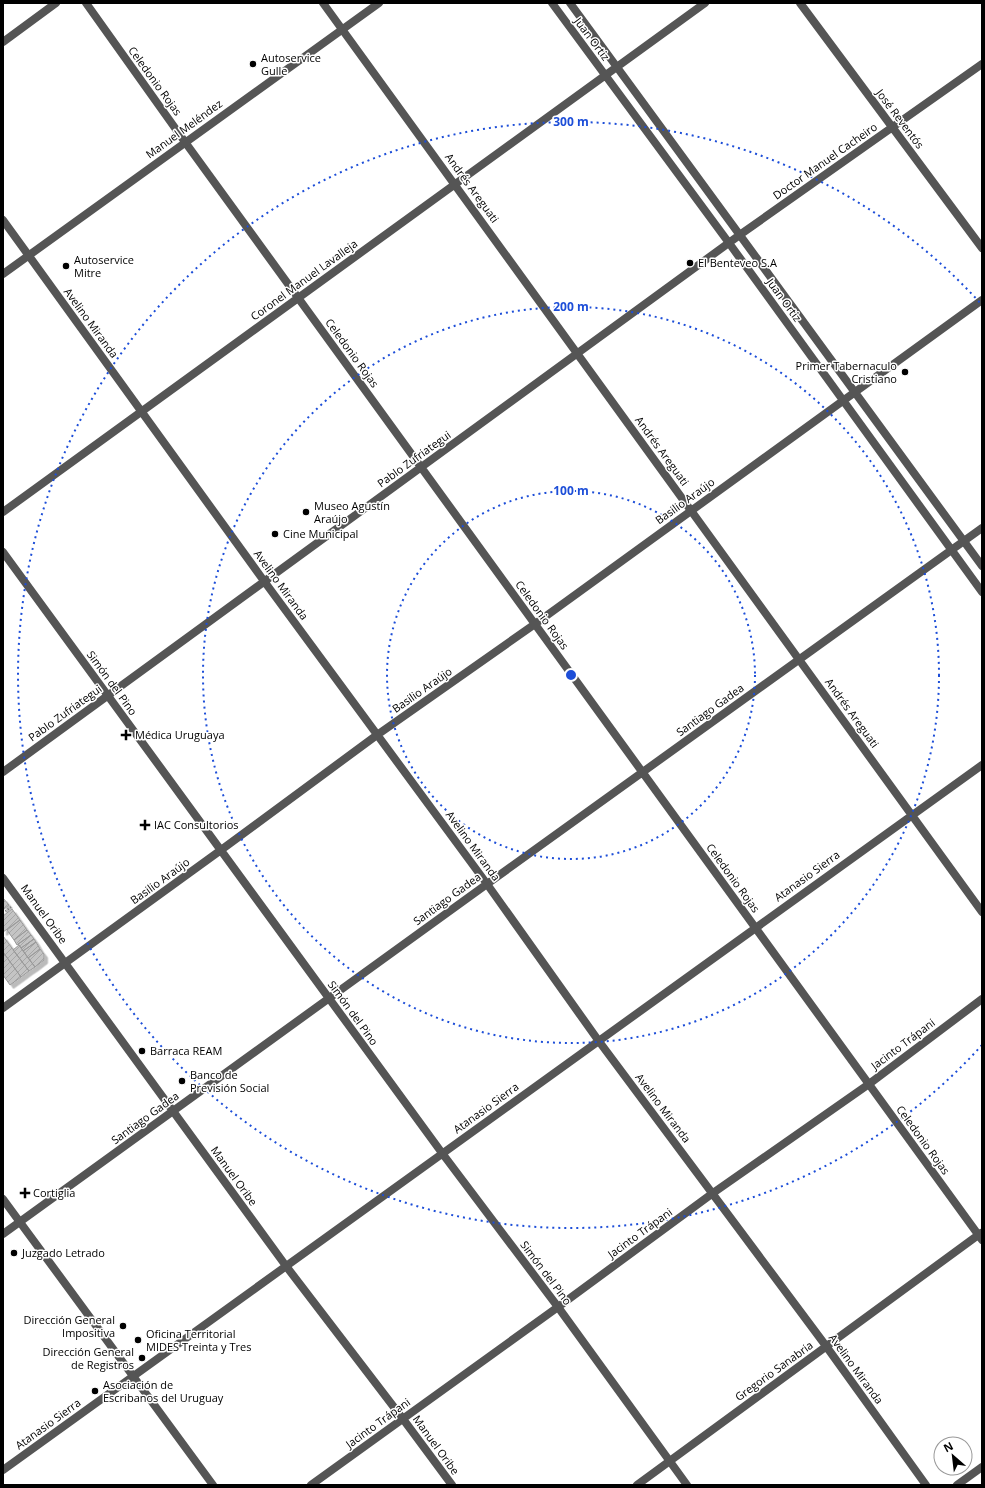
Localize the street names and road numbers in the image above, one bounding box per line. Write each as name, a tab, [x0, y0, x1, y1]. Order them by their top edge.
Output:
street label: Juan Ortiz	[571, 13, 614, 63]
street label: Celedonio Rojas	[125, 43, 186, 118]
street label: José Reventós	[872, 85, 928, 152]
street label: Manuel Meléndez	[142, 96, 225, 161]
street label: Doctor Manuel Cacheiro	[770, 119, 880, 202]
street label: Andrés Areguati	[442, 150, 503, 225]
street label: Coronel Manuel Lavalleja	[247, 236, 360, 323]
street label: Juan Ortiz	[763, 274, 805, 324]
street label: Avelino Miranda	[61, 285, 122, 361]
street label: Celedonio Rojas	[322, 315, 383, 390]
street label: Andrés Areguati	[632, 413, 693, 488]
street label: Pablo Zufriategui	[374, 427, 453, 490]
street label: Basilio Araújo	[652, 474, 718, 527]
street label: Avelino Miranda	[251, 547, 312, 623]
street label: Celedonio Rojas	[512, 577, 573, 652]
street label: Simón del Pino	[84, 647, 141, 718]
street label: Basilio Araújo	[389, 663, 455, 716]
street label: Andrés Areguati	[822, 675, 883, 750]
street label: Santiago Gadea	[673, 680, 747, 739]
street label: Pablo Zufriategui	[25, 681, 104, 744]
street label: Avelino Miranda	[443, 808, 504, 884]
street label: Celedonio Rojas	[703, 840, 764, 915]
street label: Atanasio Sierra	[771, 847, 842, 904]
street label: Basilio Araújo	[127, 854, 193, 907]
street label: Santiago Gadea	[410, 869, 484, 928]
street label: Manuel Oribe	[18, 881, 71, 946]
street label: Simón del Pino	[325, 977, 382, 1048]
street label: Jacinto Trápani	[867, 1015, 938, 1073]
street label: Avelino Miranda	[632, 1070, 694, 1145]
street label: Atanasio Sierra	[450, 1079, 521, 1136]
street label: Santiago Gadea	[108, 1088, 182, 1147]
street label: Celedonio Rojas	[893, 1102, 954, 1177]
street label: Manuel Oribe	[208, 1143, 261, 1208]
street label: Jacinto Trápani	[604, 1204, 675, 1262]
street label: Simón del Pino	[517, 1238, 576, 1308]
street label: Avelino Miranda	[826, 1331, 887, 1407]
street label: Gregorio Sanabria	[732, 1337, 816, 1404]
street label: Jacinto Trápani	[342, 1394, 413, 1452]
street label: Atanasio Sierra	[12, 1395, 83, 1452]
street label: Manuel Oribe	[410, 1412, 463, 1477]

